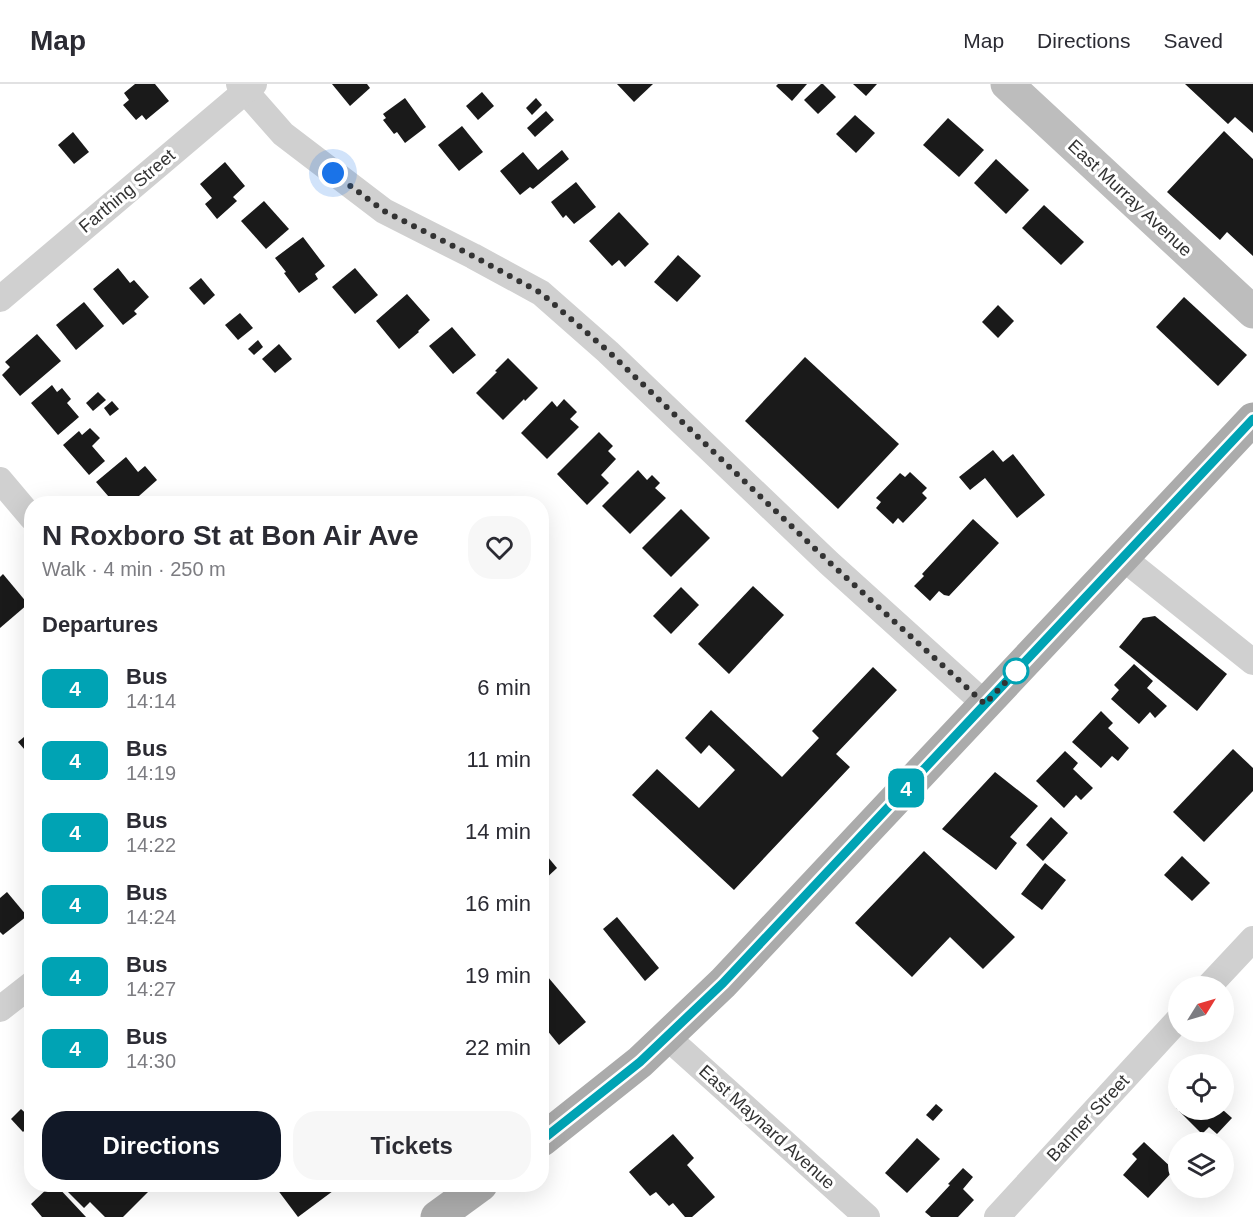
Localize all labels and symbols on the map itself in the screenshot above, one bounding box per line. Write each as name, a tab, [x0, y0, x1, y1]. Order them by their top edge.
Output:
street label: East Murray Avenue	[1064, 136, 1196, 260]
street label: Farthing Street	[75, 145, 179, 237]
your location	[318, 158, 348, 188]
unlabelled marker	[1003, 658, 1029, 684]
line badge: 4	[886, 768, 926, 808]
north arrow	[1168, 976, 1234, 1042]
street label: East Maynard Avenue	[695, 1061, 839, 1193]
street label: Banner Street	[1043, 1071, 1133, 1165]

